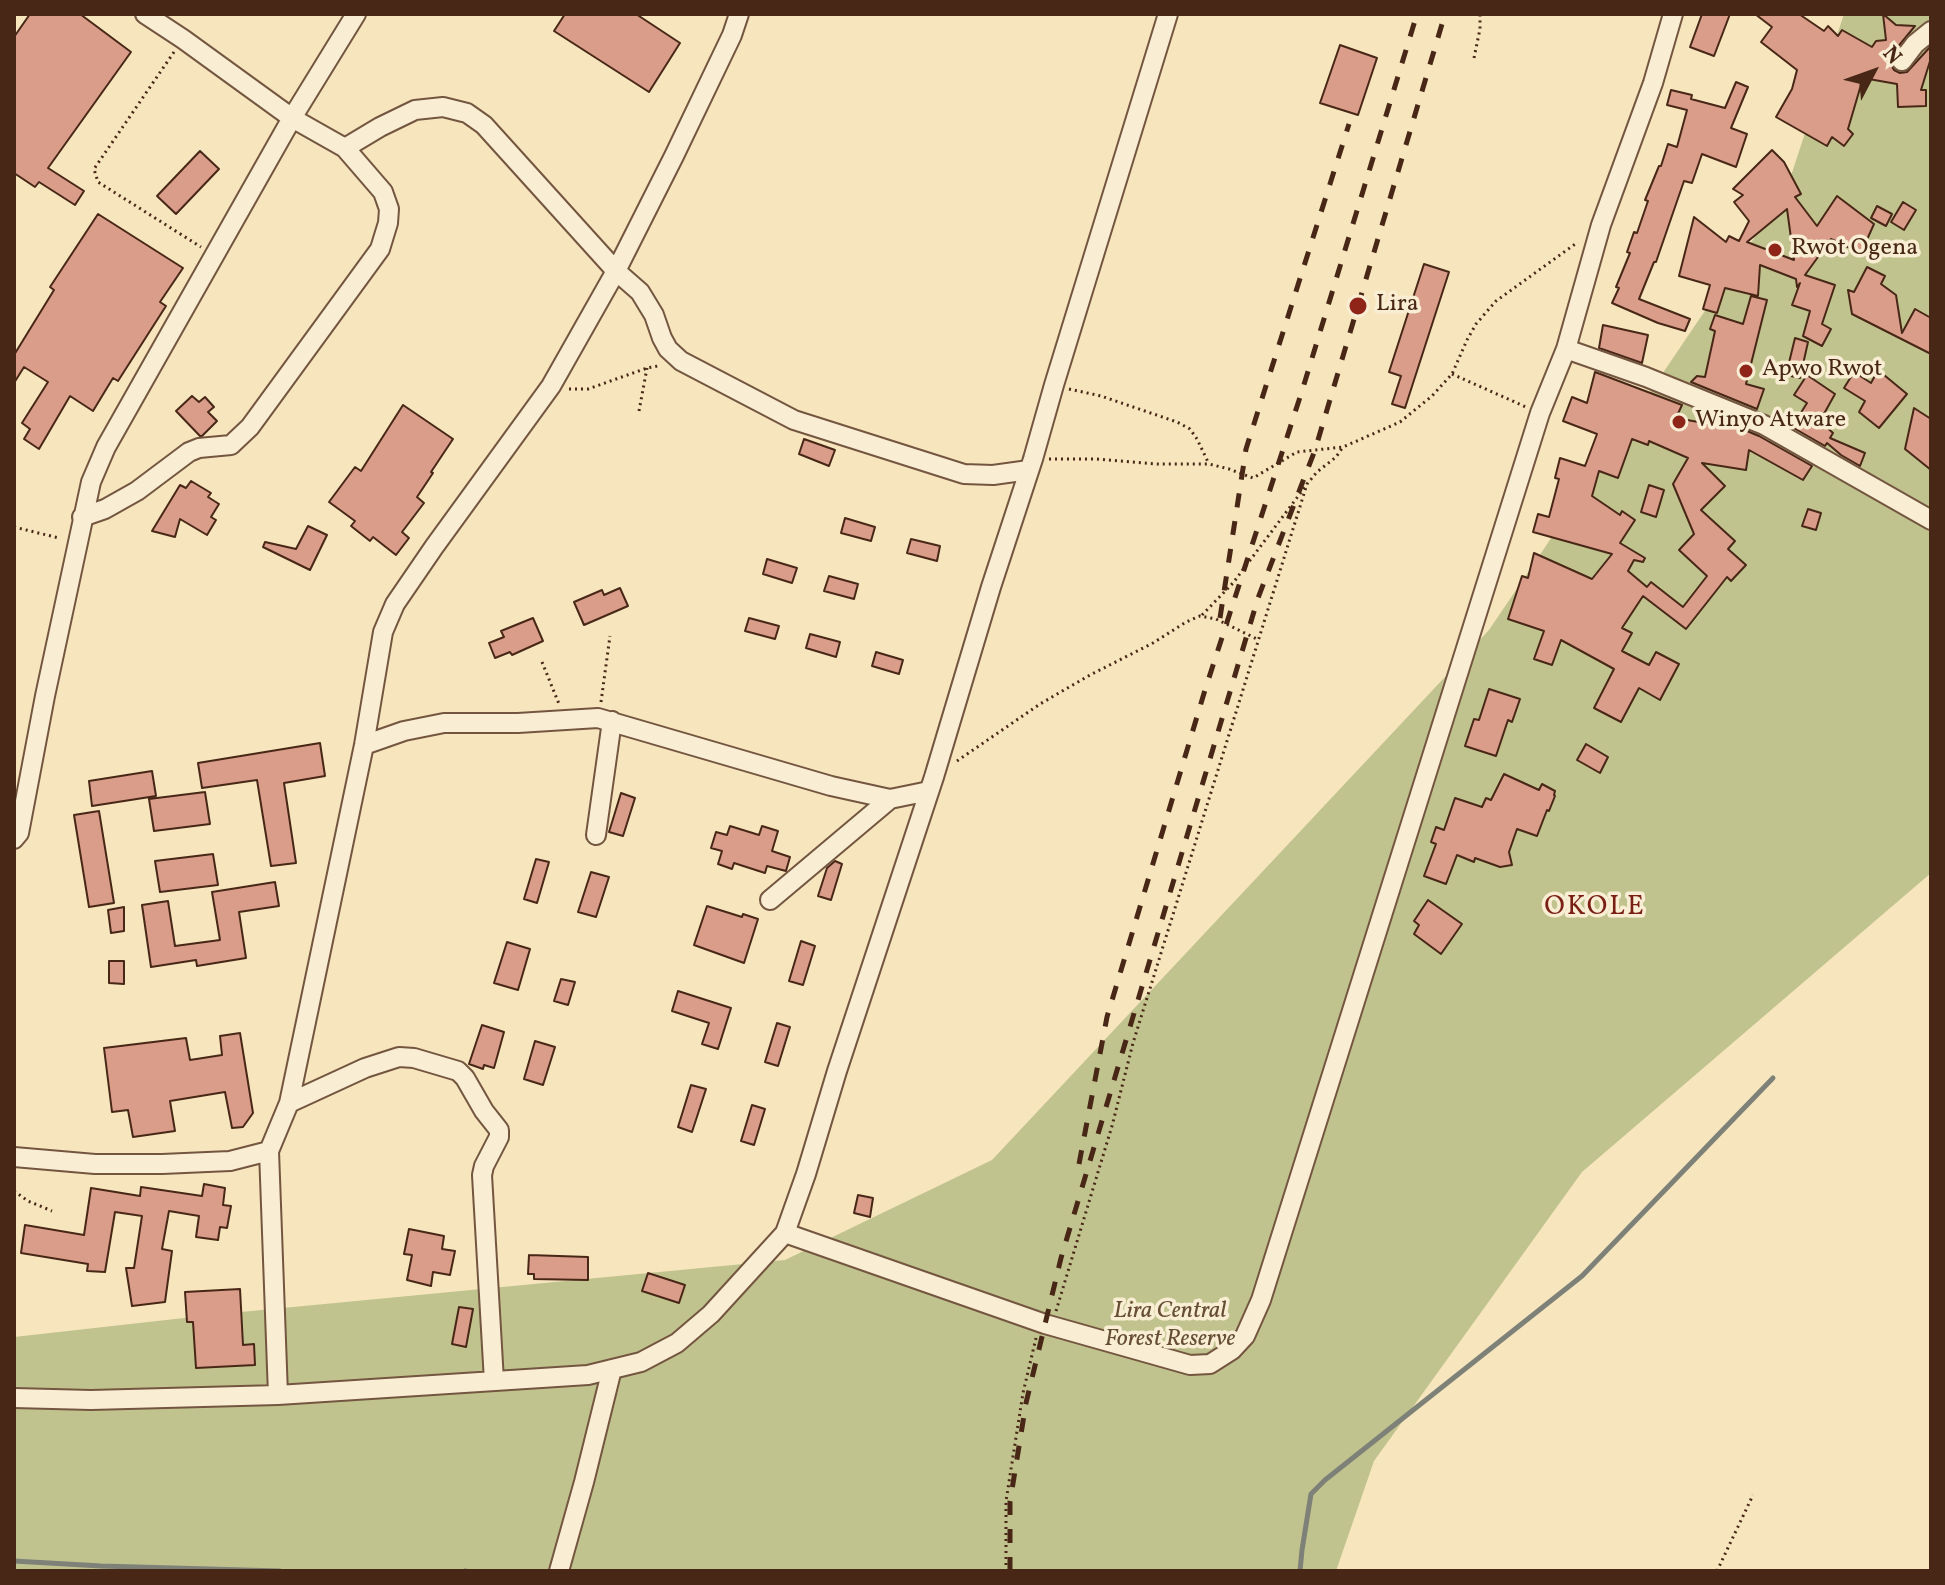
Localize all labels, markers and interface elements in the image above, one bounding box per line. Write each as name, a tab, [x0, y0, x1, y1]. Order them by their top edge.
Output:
north arrow	[1833, 32, 1913, 112]
text: N	[1875, 40, 1908, 72]
place label: Rwot Ogena	[1791, 236, 1918, 264]
marker: Rwot Ogena	[1766, 241, 1784, 259]
place label: Lira	[1376, 292, 1419, 320]
marker: Lira	[1347, 295, 1369, 317]
place label: Apwo Rwot	[1762, 357, 1882, 385]
marker: Apwo Rwot	[1737, 362, 1755, 380]
place label: Winyo Atware	[1695, 408, 1846, 436]
marker: Winyo Atware	[1670, 413, 1688, 431]
district label: OKOLE	[1544, 892, 1646, 926]
park label: Lira Central Forest Reserve	[1105, 1299, 1235, 1355]

